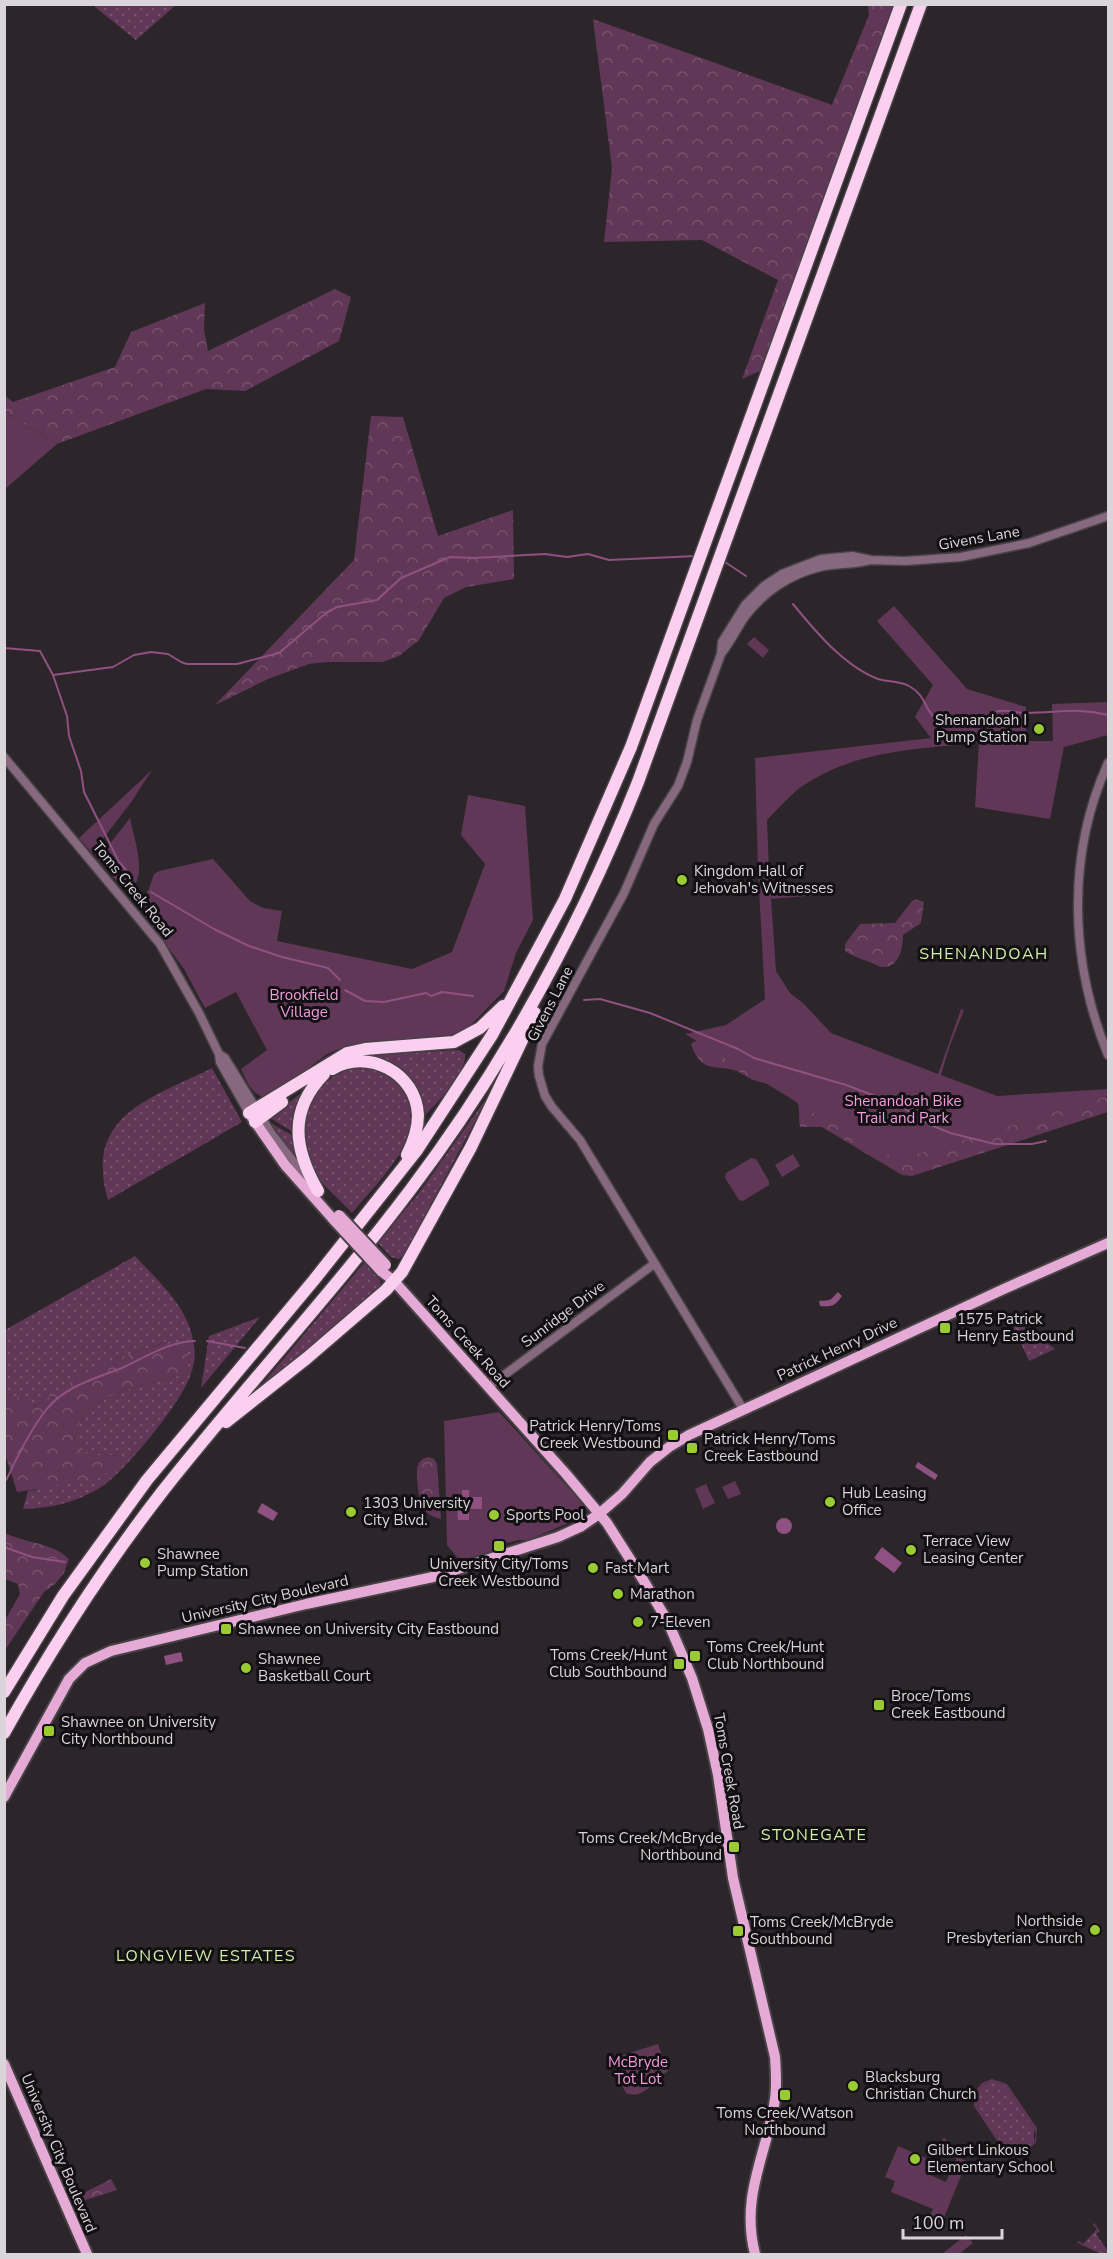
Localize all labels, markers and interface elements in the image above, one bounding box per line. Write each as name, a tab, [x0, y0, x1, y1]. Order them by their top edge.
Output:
street label: Givens Lane	[937, 521, 1021, 555]
place label: Shenandoah I Pump Station	[935, 710, 1027, 747]
marker: Shenandoah I Pump Station	[1032, 722, 1046, 736]
street label: Toms Creek Road	[88, 837, 178, 941]
place label: Kingdom Hall of Jehovah's Witnesses	[693, 861, 833, 898]
marker: Kingdom Hall of Jehovah's Witnesses	[675, 873, 689, 887]
district label: SHENANDOAH	[919, 943, 1049, 965]
street label: Givens Lane	[522, 963, 578, 1045]
park label: Brookfield Village	[269, 985, 339, 1022]
park label: Shenandoah Bike Trail and Park	[844, 1091, 962, 1128]
street label: Sunridge Drive	[517, 1276, 609, 1352]
street label: Toms Creek Road	[421, 1292, 515, 1392]
place label: 1575 Patrick Henry Eastbound	[957, 1309, 1074, 1346]
street label: Patrick Henry Drive	[774, 1312, 900, 1386]
marker: 1575 Patrick Henry Eastbound	[938, 1321, 952, 1335]
place label: Patrick Henry/Toms Creek Westbound	[529, 1416, 661, 1453]
marker: Patrick Henry/Toms Creek Westbound	[666, 1428, 680, 1442]
place label: Patrick Henry/Toms Creek Eastbound	[704, 1429, 836, 1466]
marker: Patrick Henry/Toms Creek Eastbound	[685, 1441, 699, 1455]
place label: Hub Leasing Office	[842, 1483, 926, 1520]
place label: 1303 University City Blvd.	[363, 1493, 471, 1530]
marker: Hub Leasing Office	[823, 1495, 837, 1509]
marker: 1303 University City Blvd.	[344, 1505, 358, 1519]
place label: Sports Pool	[506, 1505, 585, 1525]
marker: Sports Pool	[487, 1508, 501, 1522]
place label: Terrace View Leasing Center	[923, 1531, 1024, 1568]
marker: University City/Toms Creek Westbound	[492, 1539, 506, 1553]
marker: Terrace View Leasing Center	[904, 1543, 918, 1557]
place label: Shawnee Pump Station	[157, 1544, 248, 1581]
place label: University City/Toms Creek Westbound	[430, 1554, 568, 1591]
marker: Shawnee Pump Station	[138, 1556, 152, 1570]
place label: Fast Mart	[605, 1558, 670, 1578]
marker: Fast Mart	[586, 1561, 600, 1575]
street label: University City Boulevard	[180, 1570, 350, 1628]
place label: Marathon	[630, 1584, 695, 1604]
marker: Marathon	[611, 1587, 625, 1601]
place label: 7-Eleven	[650, 1612, 710, 1632]
marker: 7-Eleven	[631, 1615, 645, 1629]
place label: Shawnee on University City Eastbound	[238, 1619, 499, 1639]
marker: Shawnee on University City Eastbound	[219, 1622, 233, 1636]
place label: Toms Creek/Hunt Club Northbound	[707, 1637, 825, 1674]
place label: Toms Creek/Hunt Club Southbound	[549, 1645, 668, 1682]
place label: Shawnee Basketball Court	[258, 1649, 371, 1686]
marker: Toms Creek/Hunt Club Northbound	[688, 1649, 702, 1663]
marker: Toms Creek/Hunt Club Southbound	[672, 1657, 686, 1671]
marker: Shawnee Basketball Court	[239, 1661, 253, 1675]
place label: Broce/Toms Creek Eastbound	[891, 1686, 1005, 1723]
marker: Broce/Toms Creek Eastbound	[872, 1698, 886, 1712]
street label: Toms Creek Road	[709, 1711, 749, 1831]
place label: Shawnee on University City Northbound	[61, 1712, 216, 1749]
marker: Shawnee on University City Northbound	[42, 1724, 56, 1738]
district label: STONEGATE	[761, 1824, 867, 1846]
place label: Toms Creek/McBryde Northbound	[578, 1828, 722, 1865]
marker: Toms Creek/McBryde Northbound	[727, 1840, 741, 1854]
place label: Northside Presbyterian Church	[947, 1911, 1083, 1948]
place label: Toms Creek/McBryde Southbound	[750, 1912, 894, 1949]
marker: Northside Presbyterian Church	[1088, 1923, 1102, 1937]
marker: Toms Creek/McBryde Southbound	[731, 1924, 745, 1938]
district label: LONGVIEW ESTATES	[116, 1945, 296, 1967]
park label: McBryde Tot Lot	[608, 2052, 668, 2089]
place label: Blacksburg Christian Church	[865, 2067, 976, 2104]
street label: University City Boulevard	[16, 2071, 102, 2235]
marker: Blacksburg Christian Church	[846, 2079, 860, 2093]
marker: Toms Creek/Watson Northbound	[778, 2088, 792, 2102]
place label: Toms Creek/Watson Northbound	[716, 2103, 854, 2140]
place label: Gilbert Linkous Elementary School	[927, 2140, 1054, 2177]
marker: Gilbert Linkous Elementary School	[908, 2152, 922, 2166]
scale bar	[903, 2202, 1002, 2240]
text: 100 m	[912, 2211, 964, 2235]

